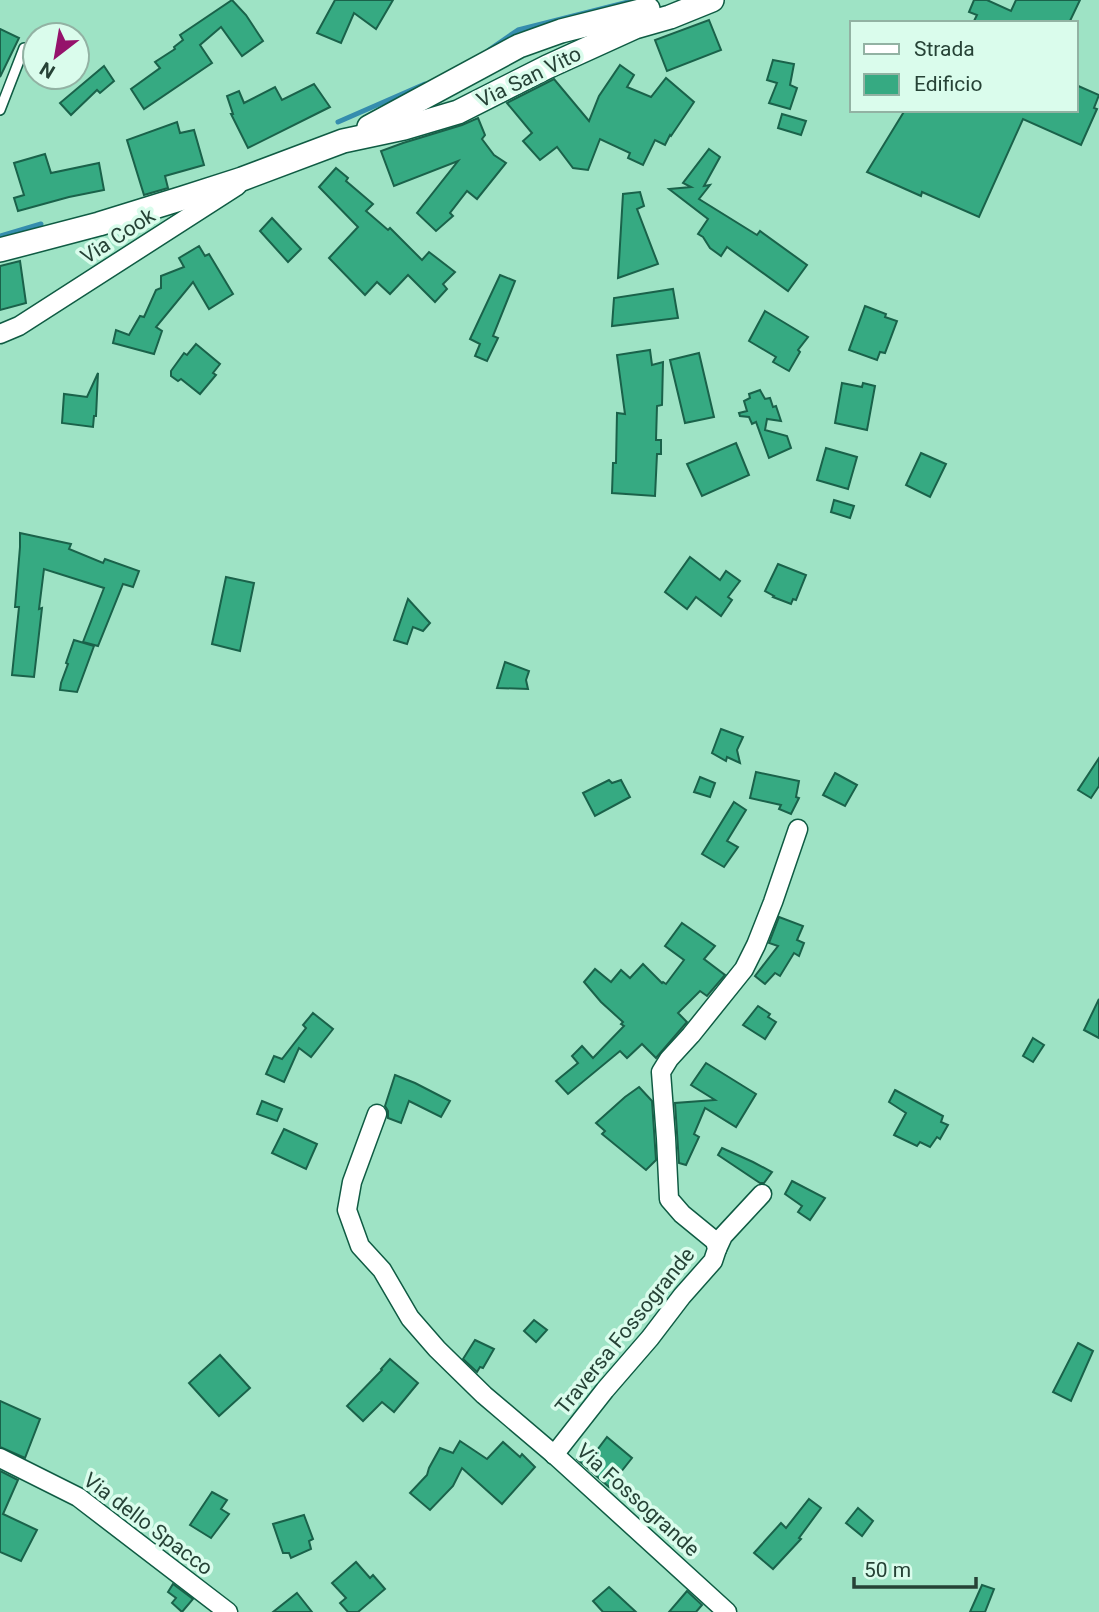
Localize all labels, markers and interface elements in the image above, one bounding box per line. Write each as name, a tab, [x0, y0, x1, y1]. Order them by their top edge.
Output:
north arrow	[21, 21, 91, 91]
legend	[850, 21, 1078, 112]
text: Strada	[914, 37, 975, 61]
street label: Via San Vito	[473, 41, 585, 113]
text: N	[36, 57, 59, 83]
text: Edificio	[914, 72, 982, 96]
street label: Via Cook	[77, 203, 160, 269]
street label: Traversa Fossogrande	[551, 1243, 699, 1419]
street label: Via Fossogrande	[572, 1439, 704, 1561]
street label: Via dello Spacco	[79, 1468, 217, 1580]
scale bar	[854, 1546, 976, 1590]
text: 50 m	[864, 1558, 911, 1582]

